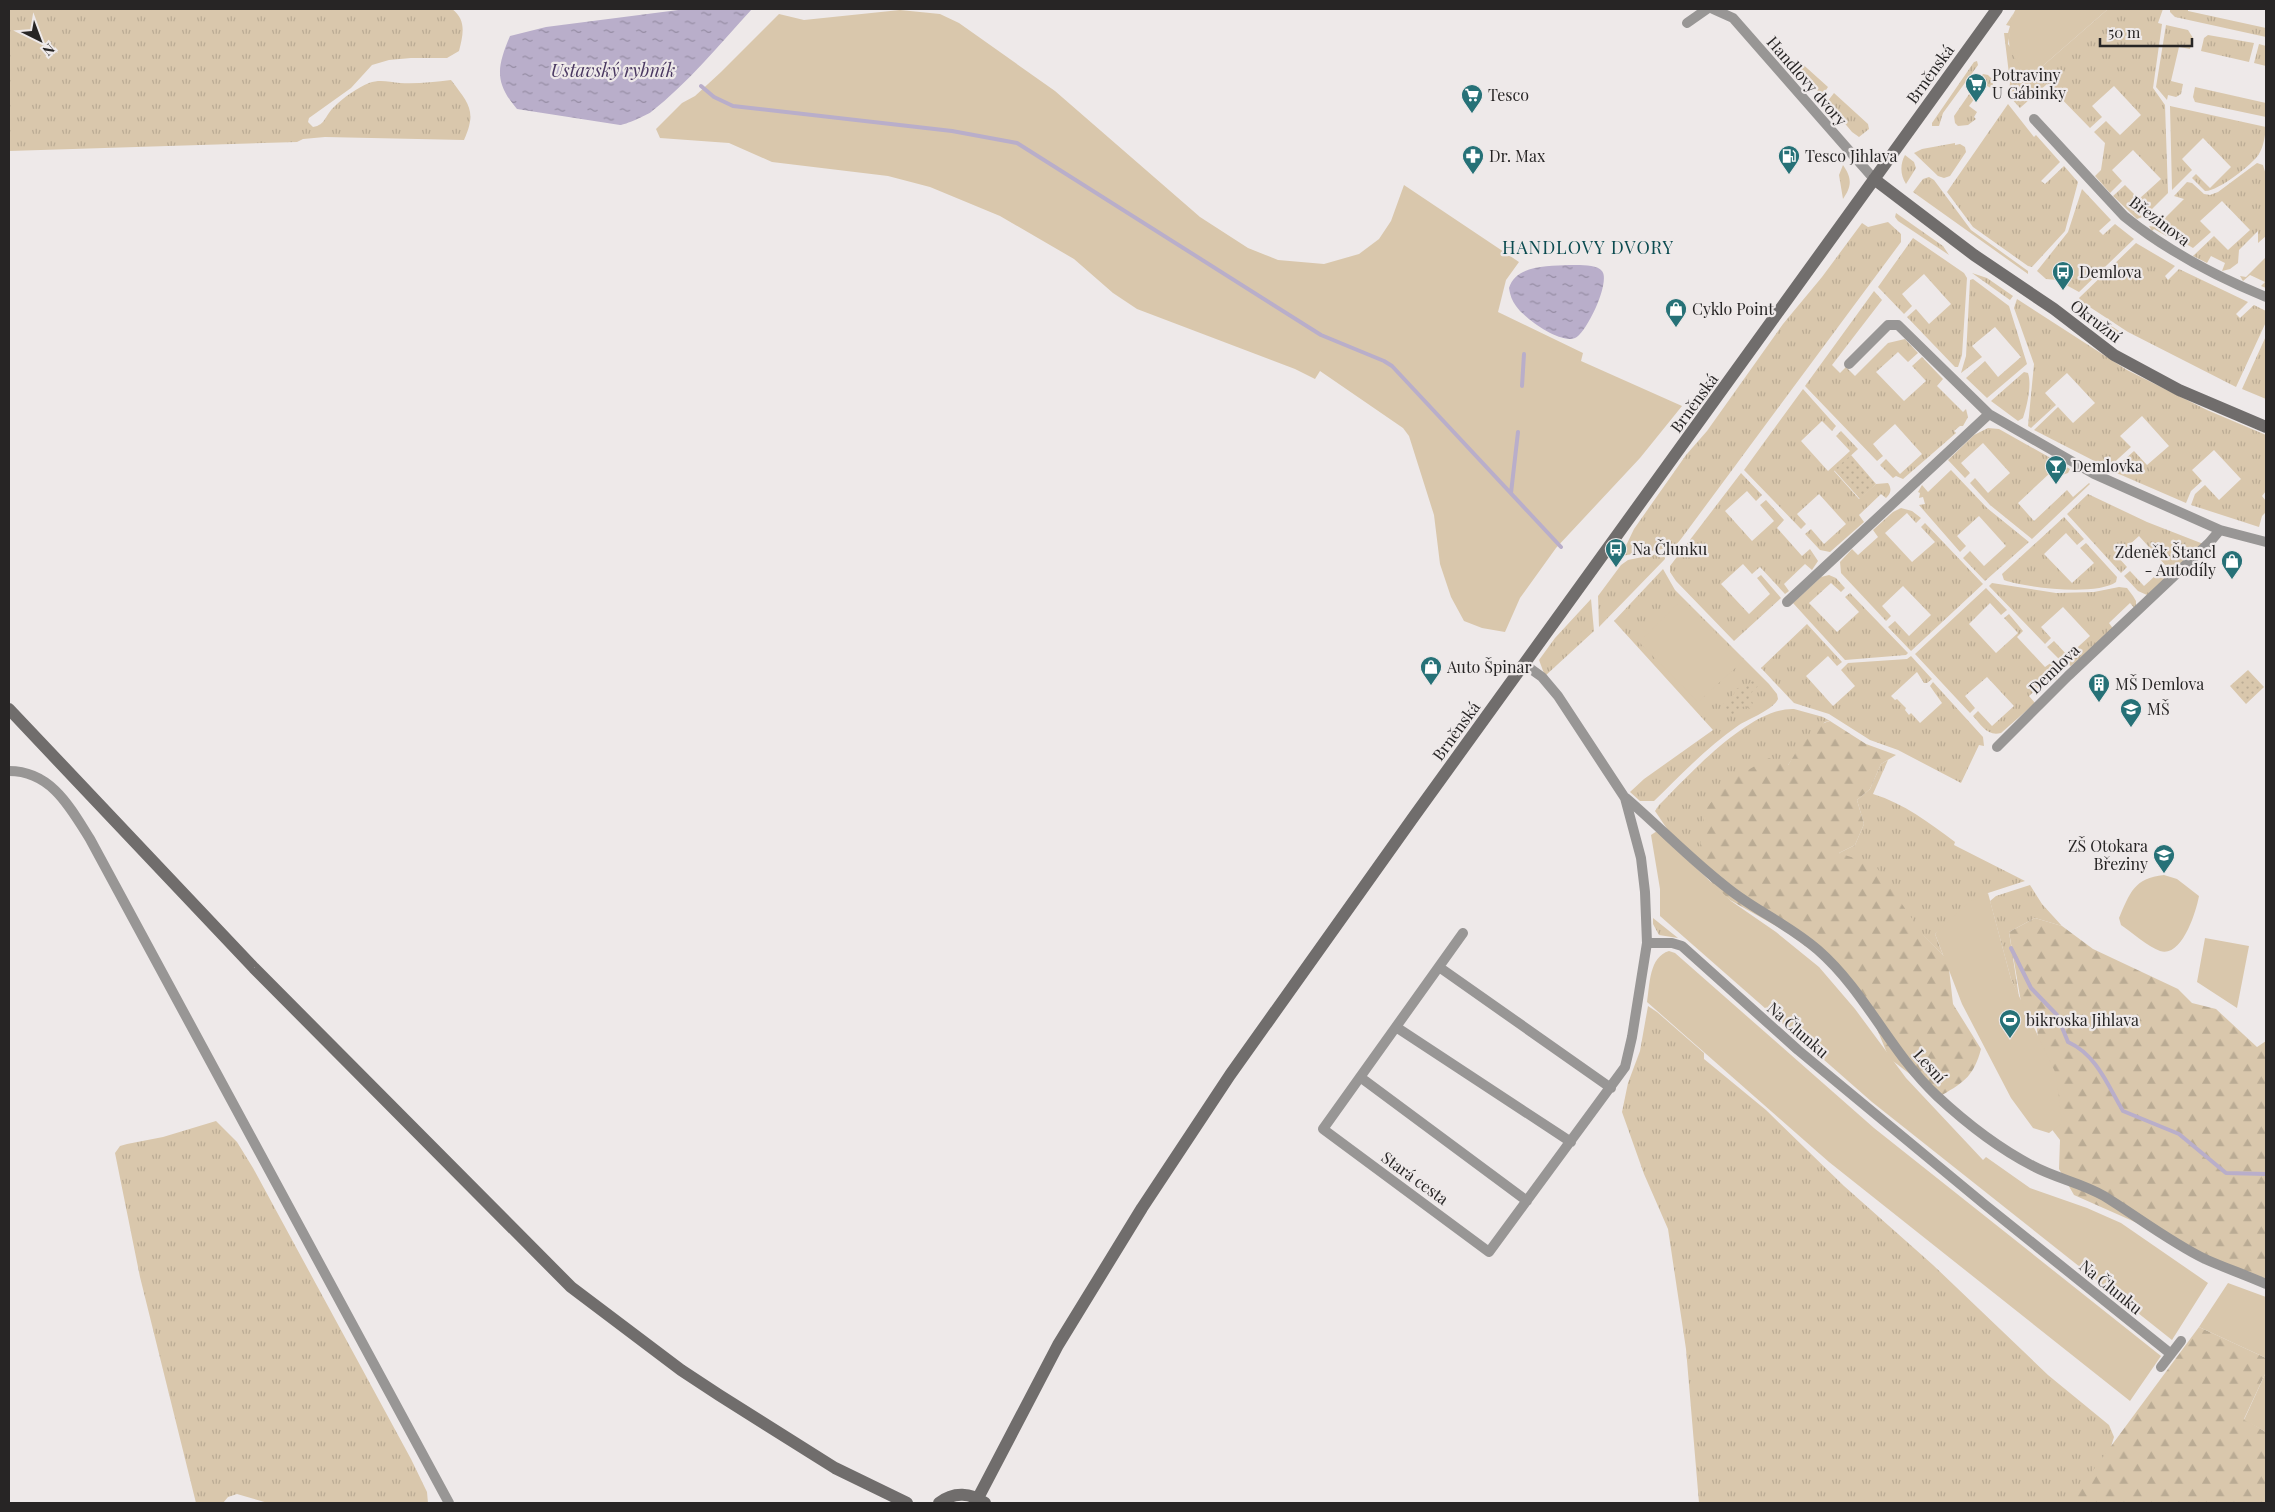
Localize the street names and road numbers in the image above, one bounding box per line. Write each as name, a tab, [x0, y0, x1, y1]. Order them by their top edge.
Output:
street label: Handlovy dvory	[1763, 31, 1852, 130]
street label: Brněnská	[1901, 40, 1958, 107]
street label: Březinova	[2126, 191, 2195, 250]
street label: Okružní	[2067, 295, 2126, 347]
street label: Brněnská	[1665, 369, 1722, 436]
street label: Demlova	[2024, 639, 2083, 698]
street label: Brněnská	[1427, 697, 1484, 764]
street label: Na Člunku	[1763, 997, 1834, 1062]
street label: Lesní	[1910, 1044, 1951, 1087]
street label: Stará cesta	[1378, 1146, 1453, 1209]
street label: Na Člunku	[2075, 1255, 2147, 1318]

